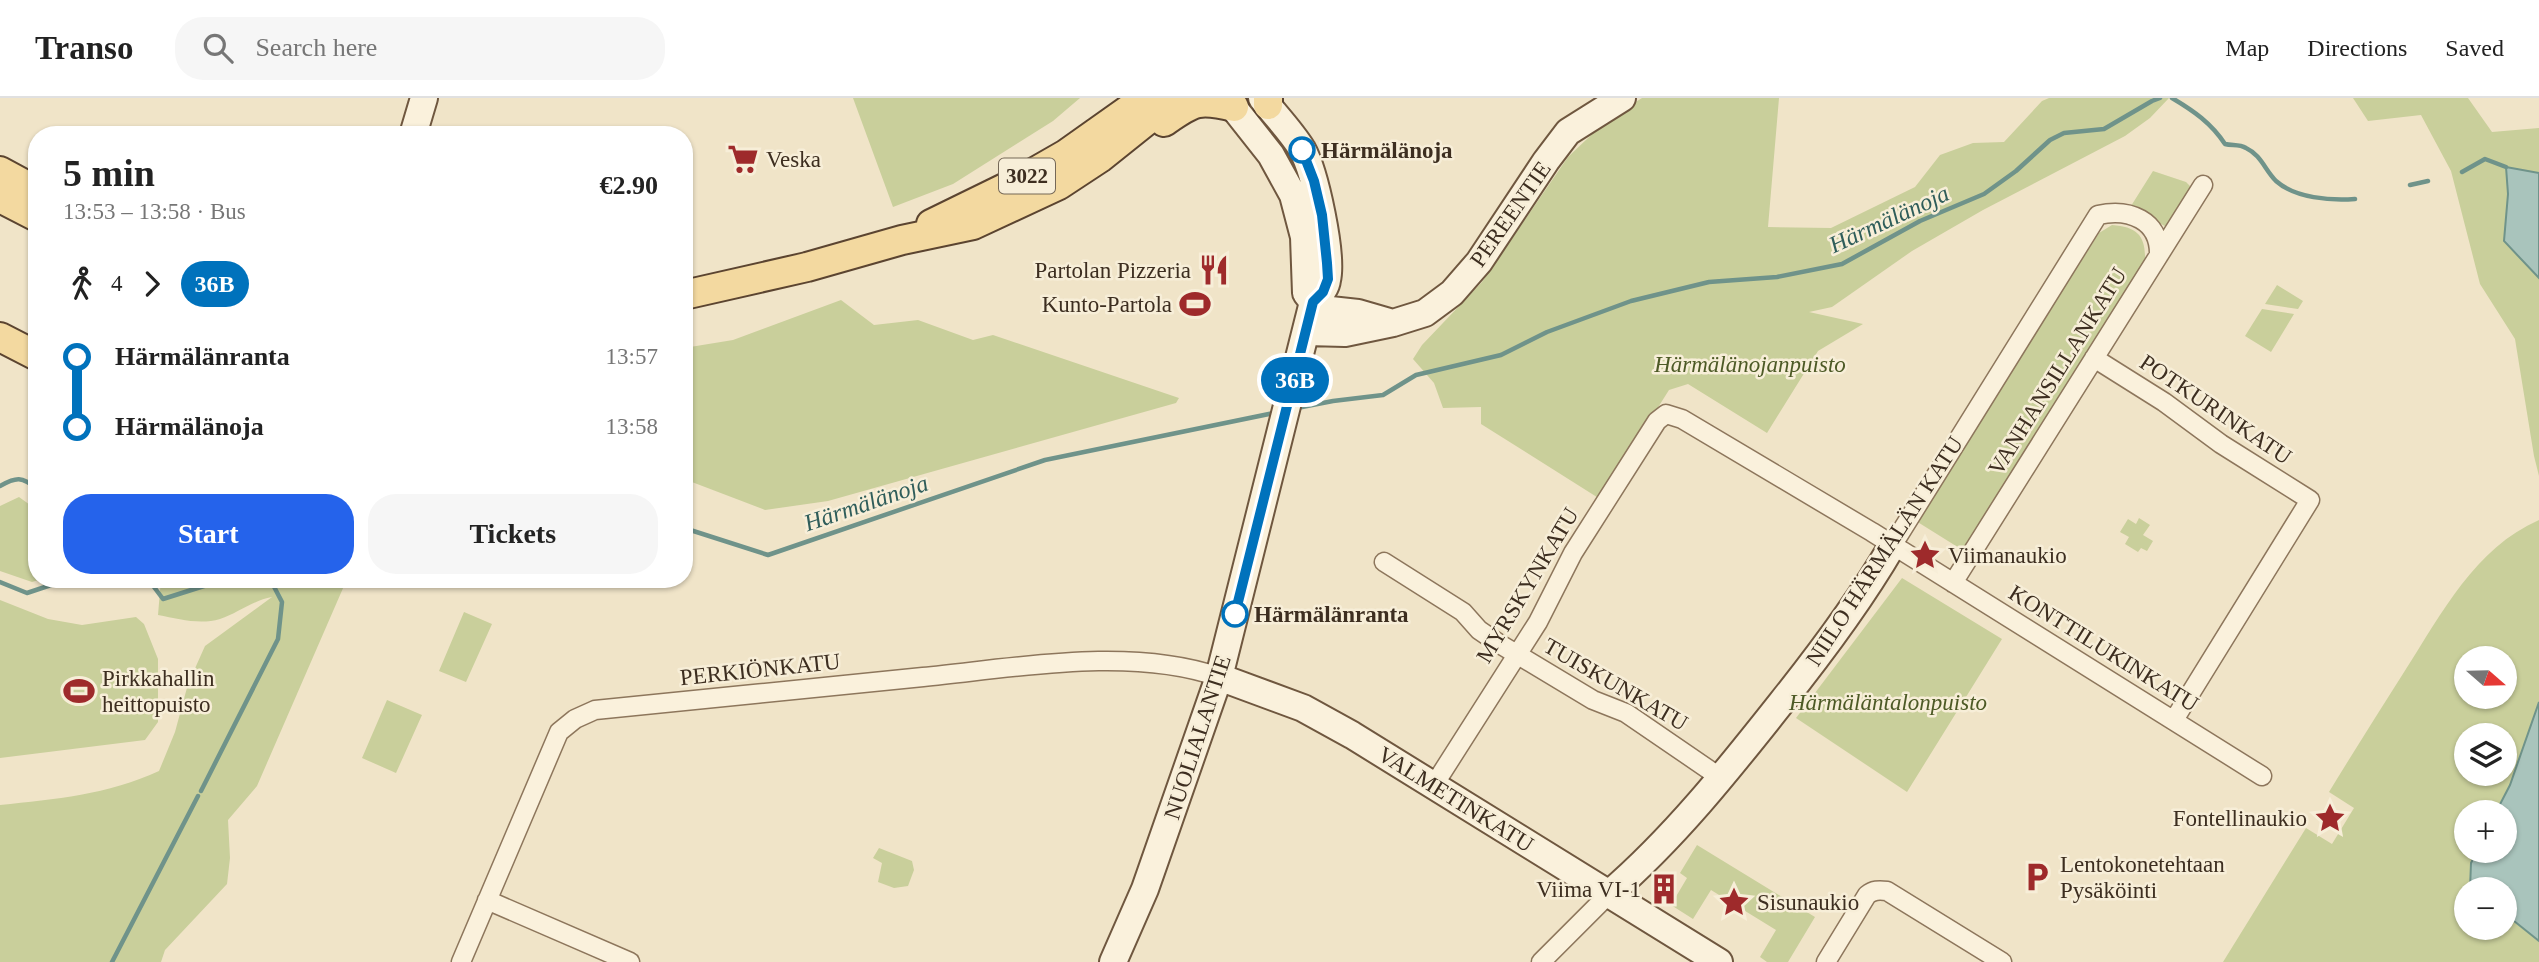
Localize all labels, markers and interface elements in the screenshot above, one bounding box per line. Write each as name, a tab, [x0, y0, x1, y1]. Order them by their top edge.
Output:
search box	[175, 17, 665, 80]
icon: search	[199, 29, 237, 67]
text: Transo	[35, 30, 133, 66]
text: Search here	[255, 33, 377, 62]
text: Map	[2225, 35, 2269, 61]
text: Directions	[2307, 35, 2407, 61]
text: Saved	[2445, 35, 2504, 61]
marker: Härmälänoja	[1289, 137, 1315, 163]
place label: Härmälänoja	[1321, 138, 1453, 163]
supermarket icon: Veska	[726, 142, 760, 176]
place label: Veska	[766, 147, 821, 172]
text: 5 min	[63, 152, 155, 194]
street label: PEREENTIE	[1465, 157, 1556, 272]
road number: 3022	[999, 158, 1055, 194]
text: €2.90	[600, 171, 658, 200]
water label: Härmälänoja	[1824, 180, 1953, 259]
text: 13:53 – 13:58 · Bus	[63, 199, 246, 224]
restaurant icon: Partolan Pizzeria	[1197, 253, 1231, 287]
place label: Partolan Pizzeria	[1035, 258, 1191, 283]
street label: VANHANSILLANKATU	[1983, 263, 2132, 480]
icon: walk	[63, 265, 101, 303]
icon: forward	[133, 265, 171, 303]
text: 4	[111, 271, 123, 296]
text: 36B	[195, 271, 235, 297]
sports icon: Kunto-Partola	[1178, 287, 1212, 321]
place label: Kunto-Partola	[1042, 292, 1172, 317]
text: Härmälänranta	[115, 342, 290, 371]
text: 13:57	[606, 344, 658, 369]
street label: POTKURINKATU	[2135, 349, 2297, 470]
park label: Härmälänojanpuisto	[1653, 352, 1846, 377]
line badge: 36B	[1255, 357, 1335, 403]
text: 36B	[1275, 367, 1315, 393]
text: Härmälänoja	[115, 412, 264, 441]
text: 13:58	[606, 414, 658, 439]
street label: NIILO HÄRMÄLÄN KATU	[1801, 432, 1968, 671]
water label: Härmälänoja	[800, 470, 931, 537]
button: Start	[63, 494, 354, 574]
button: Tickets	[368, 494, 658, 574]
street label: MYRSKYNKATU	[1471, 503, 1584, 667]
place icon: Viimanaukio	[1908, 538, 1942, 572]
place label: Viimanaukio	[1948, 543, 2067, 568]
street label: KONTTILUKINKATU	[2004, 580, 2203, 717]
marker: Härmälänranta	[1222, 601, 1248, 627]
place label: Härmälänranta	[1254, 602, 1409, 627]
street label: TUISKUNKATU	[1539, 633, 1693, 736]
north arrow	[2454, 646, 2516, 709]
map controls	[2454, 646, 2517, 940]
street label: PERKIÖNKATU	[679, 649, 842, 690]
street label: NUOLIALANTIE	[1159, 652, 1236, 822]
place label: Pirkkahallin heittopuisto	[102, 666, 215, 717]
sports icon: Pirkkahallin heittopuisto	[62, 674, 96, 708]
park label: Härmäläntalonpuisto	[1788, 690, 1987, 715]
button: layers	[2454, 723, 2517, 786]
street label: VALMETINKATU	[1373, 742, 1538, 858]
button: +	[2454, 800, 2517, 863]
place icon: Fontellinaukio	[2313, 801, 2347, 835]
place label: Fontellinaukio	[2173, 806, 2307, 831]
place label: Lentokonetehtaan Pysäköinti	[2060, 852, 2225, 903]
parking icon: Lentokonetehtaan Pysäköinti	[2020, 860, 2054, 894]
building icon: Viima VI-1	[1647, 872, 1681, 906]
place label: Viima VI-1	[1536, 877, 1641, 902]
button: −	[2454, 877, 2517, 940]
place icon: Sisunaukio	[1717, 885, 1751, 919]
place label: Sisunaukio	[1757, 890, 1859, 915]

